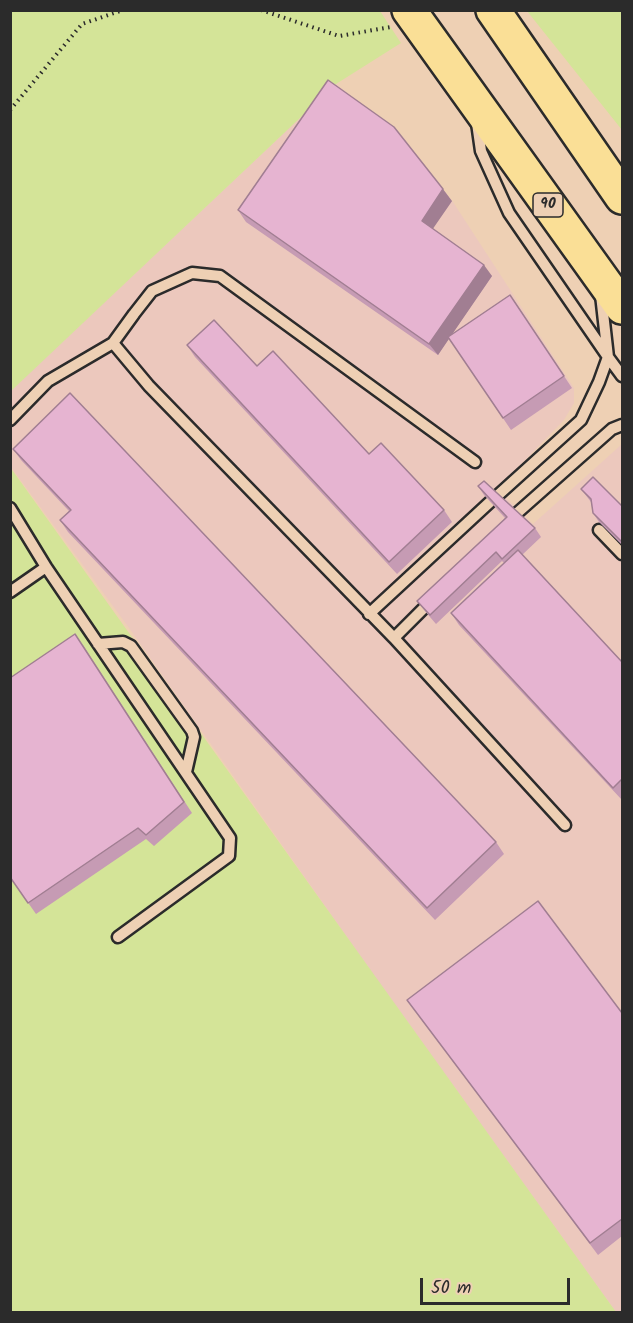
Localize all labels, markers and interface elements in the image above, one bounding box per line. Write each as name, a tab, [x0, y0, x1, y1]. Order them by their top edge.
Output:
road number: 90	[533, 193, 563, 217]
scale bar	[423, 1266, 573, 1304]
text: 50 m	[431, 1274, 471, 1303]

